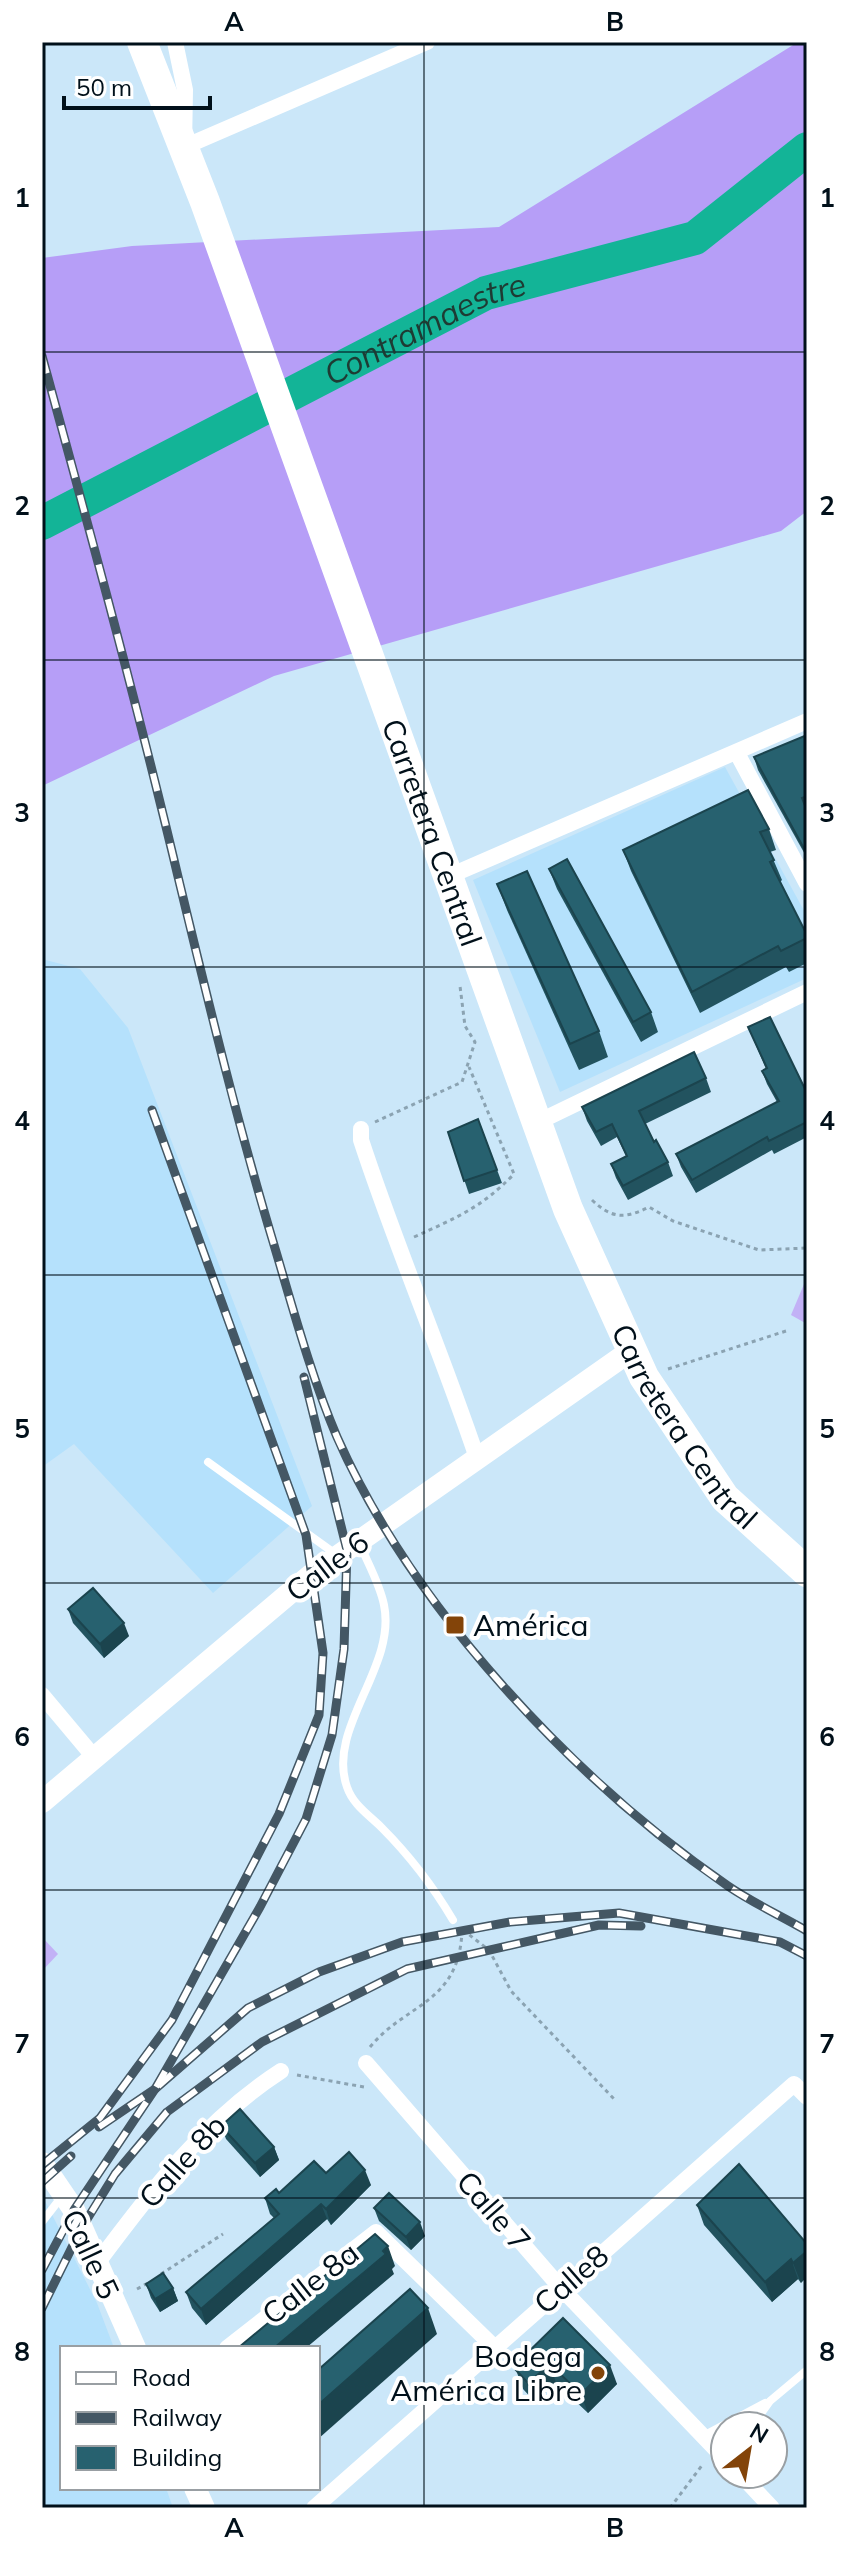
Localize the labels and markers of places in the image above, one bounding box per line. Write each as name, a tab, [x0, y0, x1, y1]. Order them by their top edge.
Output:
place label: América	[473, 1606, 588, 1644]
marker: América	[444, 1614, 466, 1636]
place label: Bodega América Libre	[390, 2337, 582, 2409]
marker: Bodega América Libre	[589, 2364, 607, 2382]

